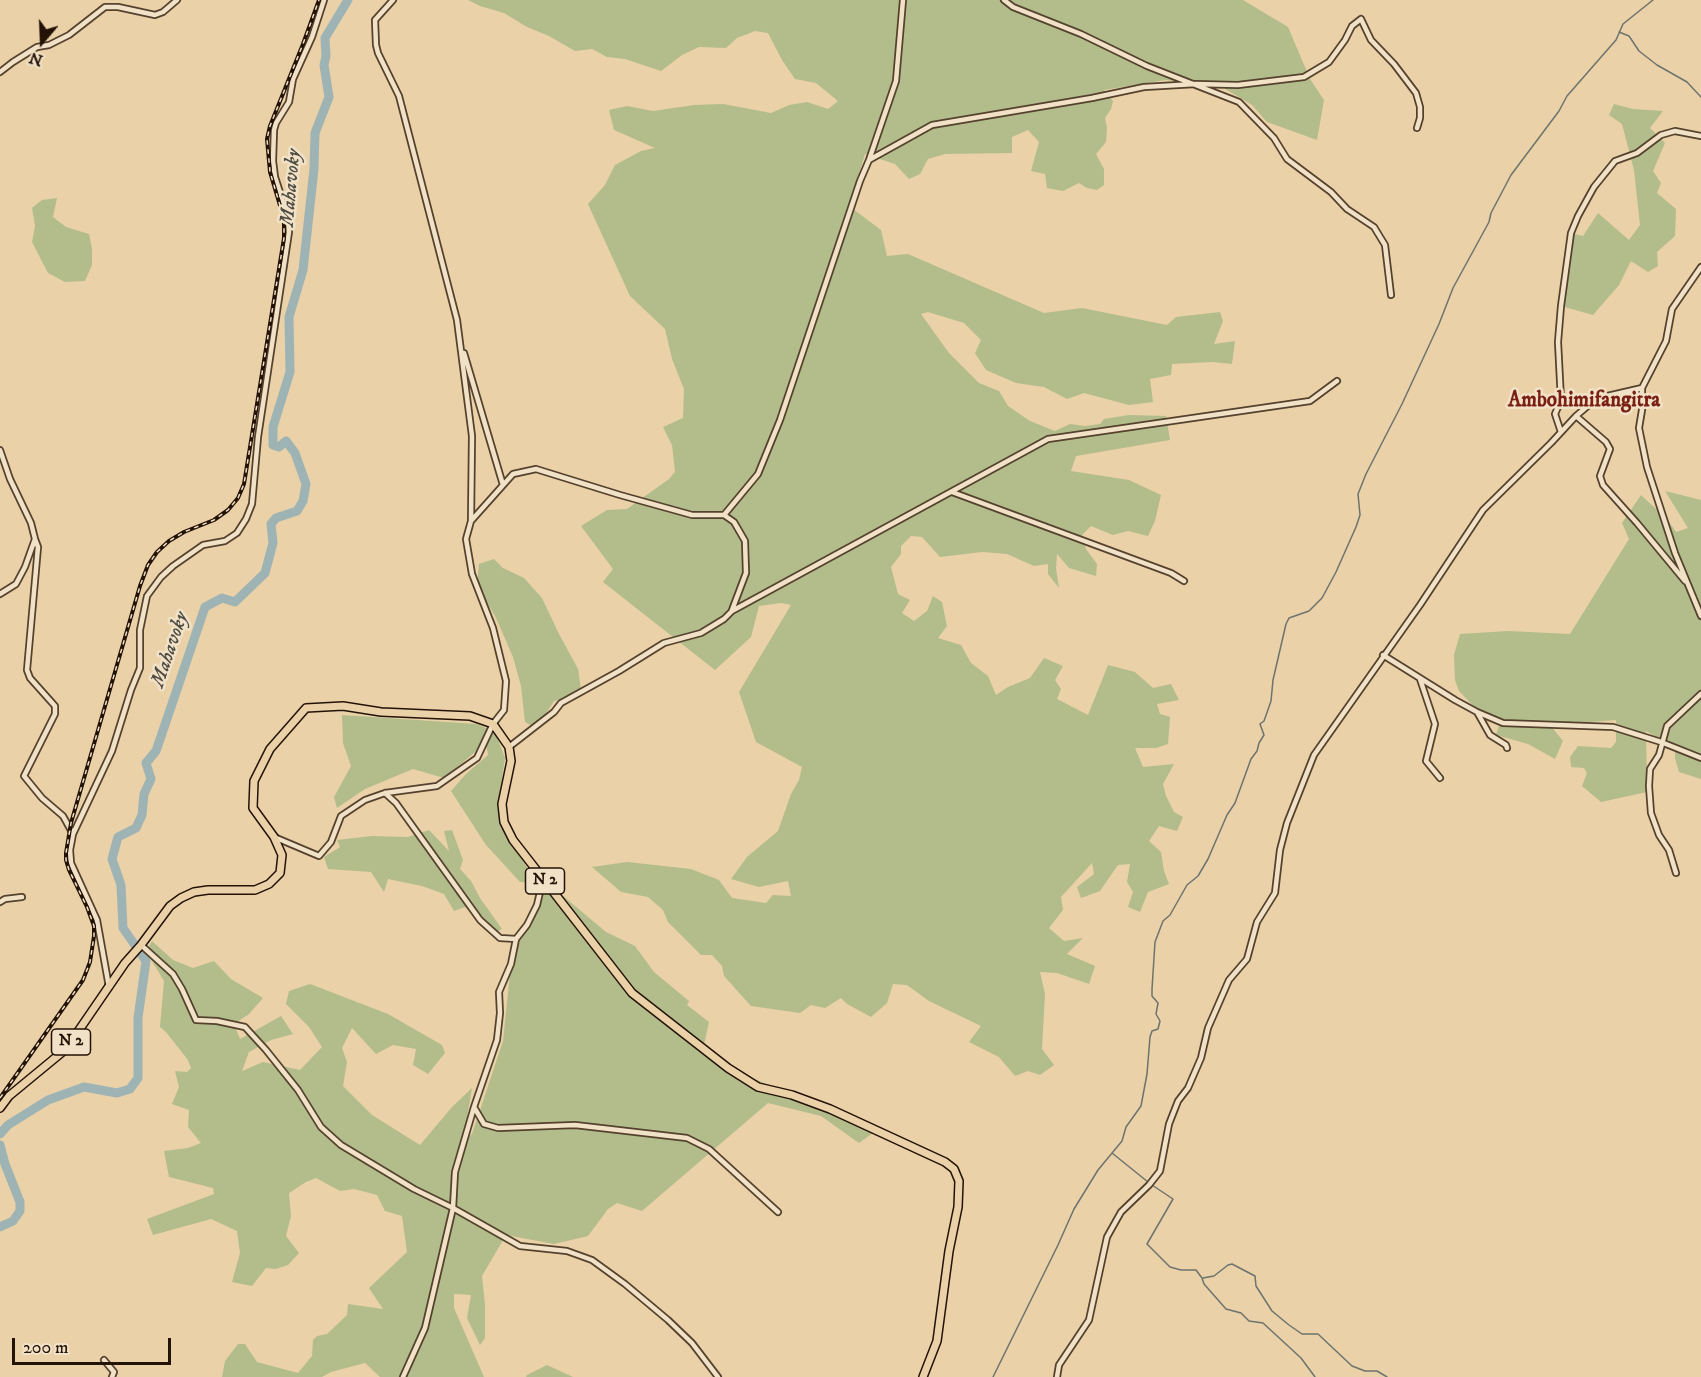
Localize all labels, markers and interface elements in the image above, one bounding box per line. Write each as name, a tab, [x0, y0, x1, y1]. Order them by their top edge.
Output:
north arrow	[12, 12, 72, 72]
text: N	[27, 47, 46, 71]
water label: Mahavoky	[277, 148, 307, 228]
district label: Ambohimifangitra	[1508, 389, 1660, 415]
water label: Mahavoky	[147, 609, 195, 691]
road number: N 2	[526, 868, 564, 894]
road number: N 2	[52, 1029, 90, 1055]
scale bar	[15, 1326, 174, 1364]
text: 200 m	[23, 1337, 69, 1359]

